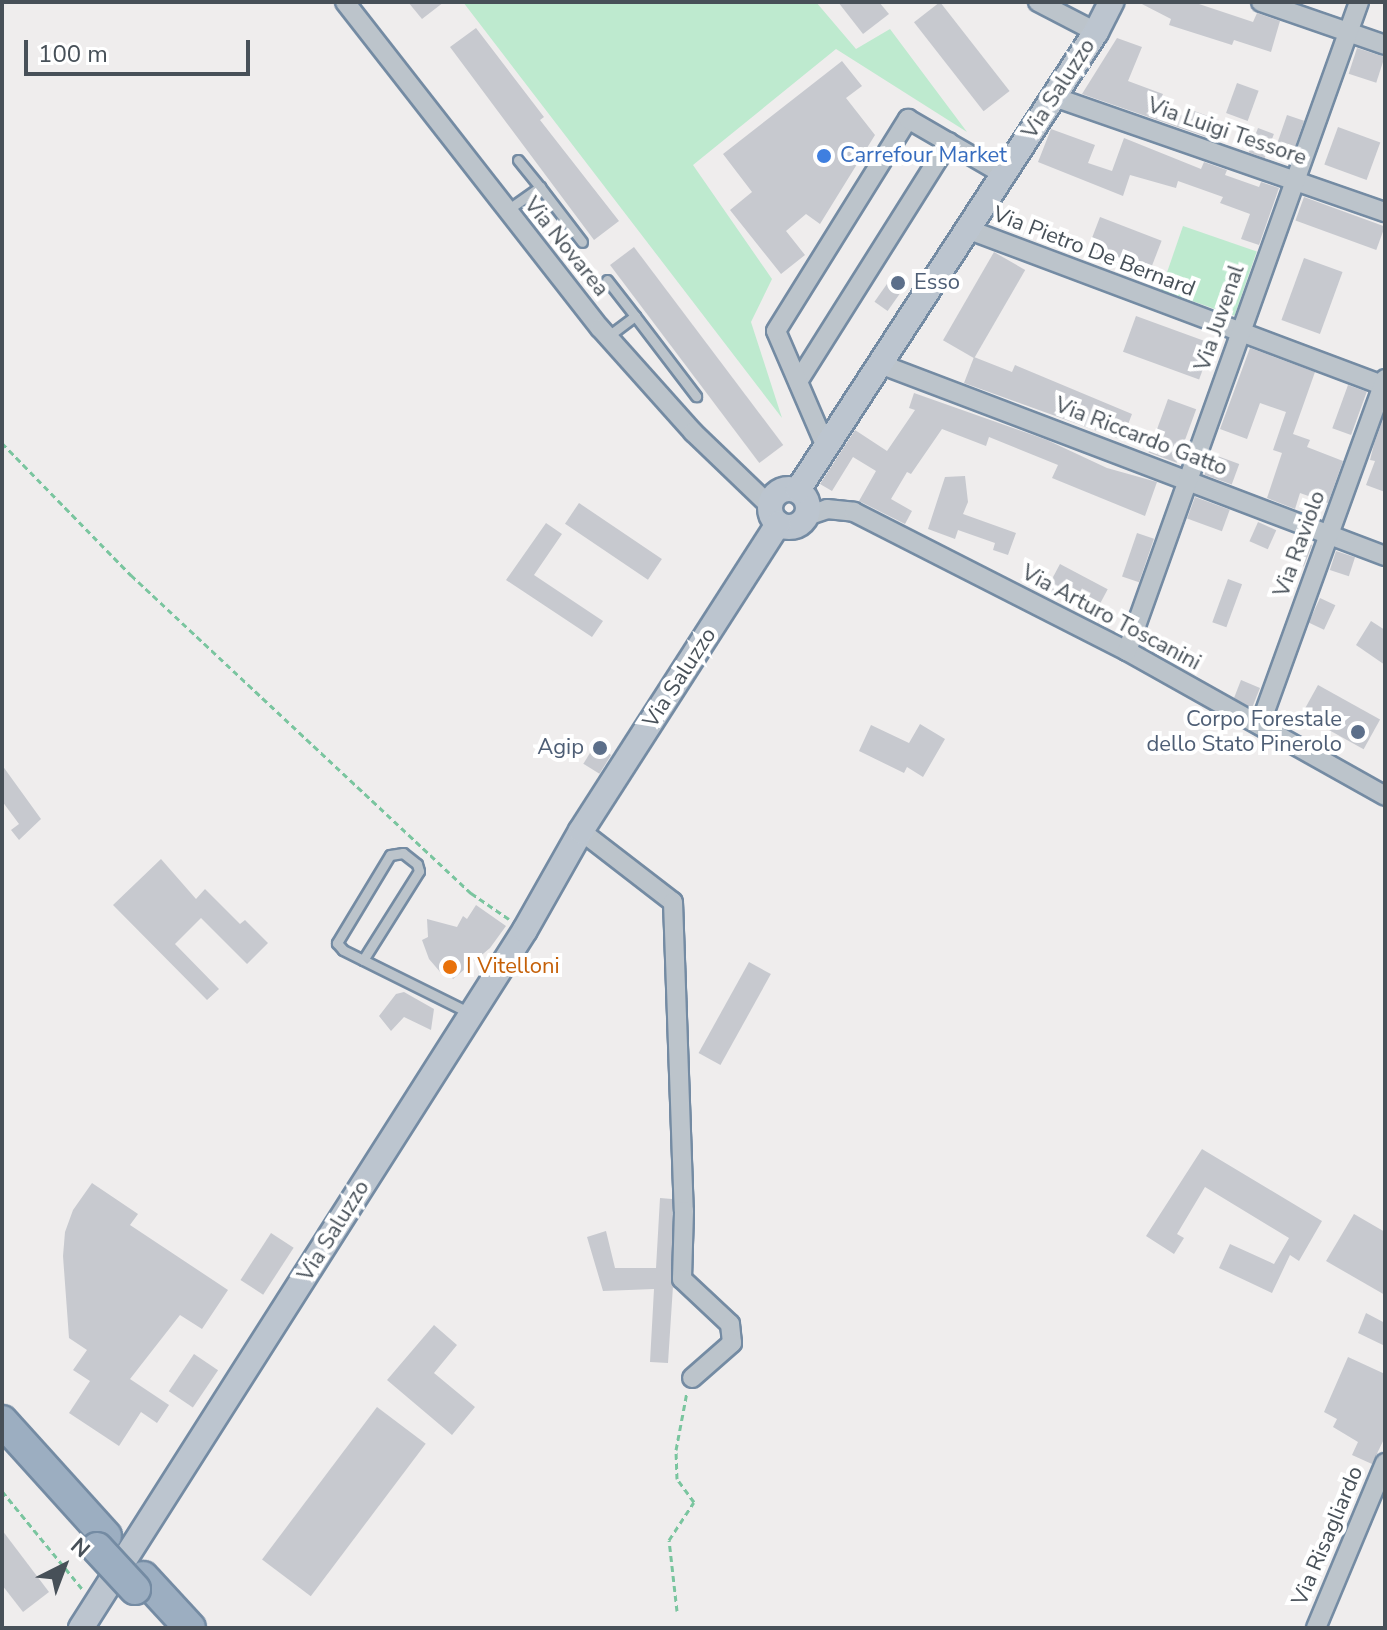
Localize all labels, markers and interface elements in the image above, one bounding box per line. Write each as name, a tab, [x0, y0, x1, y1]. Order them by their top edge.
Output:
scale bar	[28, 24, 254, 74]
street label: Via Saluzzo	[1017, 34, 1101, 144]
text: 100 m	[38, 38, 108, 70]
street label: Via Luigi Tessore	[1144, 92, 1310, 172]
place label: Carrefour Market	[840, 143, 1007, 169]
marker: Carrefour Market	[815, 147, 833, 165]
street label: Via Novarea	[518, 192, 614, 302]
street label: Via Pietro De Bernard	[989, 201, 1199, 303]
street label: Via Juvenal	[1190, 261, 1250, 375]
place label: Esso	[914, 270, 960, 296]
marker: Esso	[889, 274, 907, 292]
street label: Via Riccardo Gatto	[1051, 392, 1231, 482]
street label: Via Raviolo	[1269, 487, 1331, 601]
street label: Via Arturo Toscanini	[1017, 560, 1205, 676]
street label: Via Saluzzo	[638, 623, 722, 733]
place label: Corpo Forestale dello Stato Pinerolo	[1147, 706, 1342, 758]
marker: Corpo Forestale dello Stato Pinerolo	[1349, 723, 1367, 741]
place label: Agip	[537, 735, 584, 761]
marker: Agip	[591, 739, 609, 757]
place label: I Vitelloni	[466, 954, 560, 980]
marker: I Vitelloni	[441, 958, 459, 976]
street label: Via Saluzzo	[293, 1176, 375, 1286]
street label: Via Risagliardo	[1287, 1462, 1369, 1610]
north arrow	[24, 1526, 104, 1606]
text: N	[64, 1532, 96, 1565]

